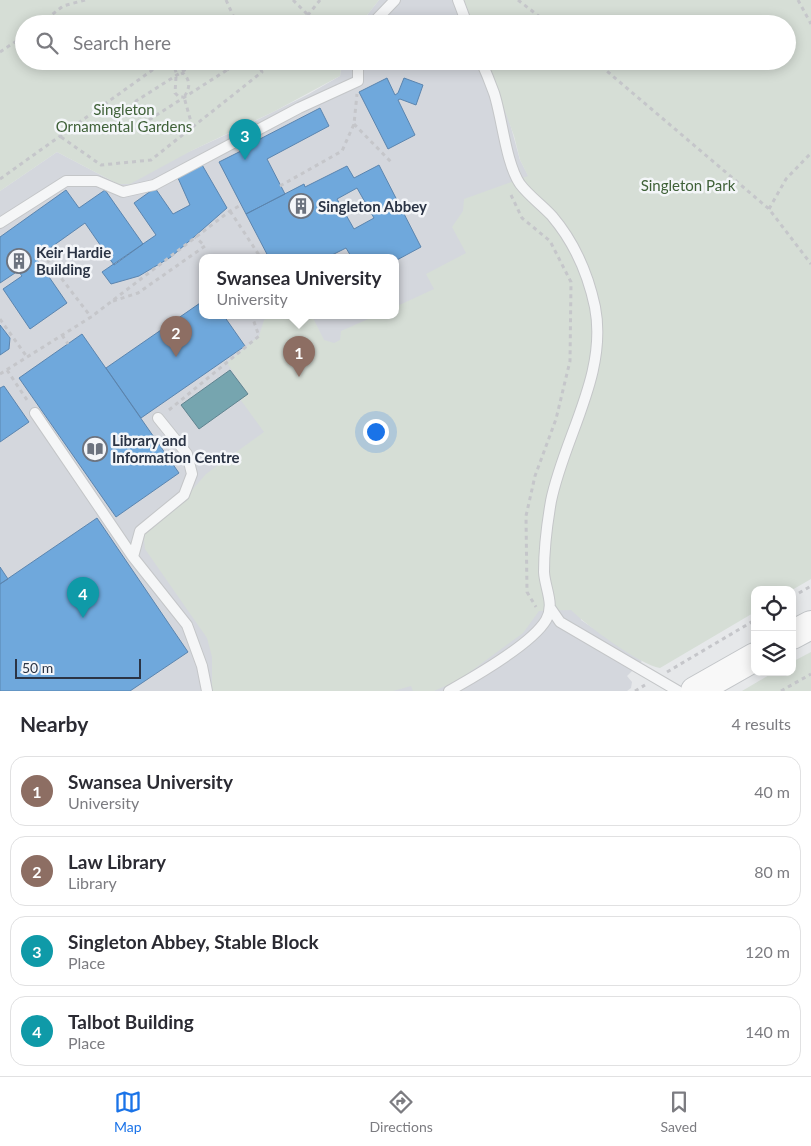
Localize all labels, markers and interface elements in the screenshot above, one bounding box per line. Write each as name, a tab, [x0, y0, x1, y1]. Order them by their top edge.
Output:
search box	[15, 15, 796, 70]
icon: search	[33, 29, 61, 57]
text: Search here	[73, 31, 171, 54]
park label: Singleton Ornamental Gardens	[56, 100, 192, 135]
pin: 3	[229, 119, 261, 160]
park label: Singleton Park	[641, 176, 736, 194]
building icon: Singleton Abbey	[288, 193, 314, 219]
place label: Singleton Abbey	[318, 197, 427, 215]
place label: Keir Hardie Building	[36, 243, 111, 278]
building icon: Keir Hardie Building	[6, 248, 32, 274]
popup	[199, 254, 399, 319]
text: Swansea University	[217, 266, 381, 289]
text: University	[217, 289, 288, 308]
pin: 2	[160, 316, 192, 357]
pin: 1	[283, 336, 315, 377]
your location	[363, 419, 389, 445]
place label: Library and Information Centre	[112, 431, 240, 466]
library icon: Library and Information Centre	[82, 436, 108, 462]
pin: 4	[67, 577, 99, 618]
map controls	[751, 586, 796, 676]
button: locate	[751, 586, 796, 631]
button: layers	[751, 631, 796, 676]
scale bar	[15, 656, 141, 679]
text: 50 m	[22, 659, 53, 676]
text: Nearby	[20, 711, 88, 736]
text: 4 results	[731, 714, 791, 733]
text: Swansea University	[68, 770, 233, 793]
text: 1	[32, 782, 42, 801]
text: 40 m	[754, 782, 790, 801]
text: University	[68, 793, 139, 812]
text: Law Library	[68, 850, 166, 873]
text: 2	[32, 862, 42, 881]
text: 80 m	[754, 862, 790, 881]
text: Library	[68, 873, 117, 892]
text: Singleton Abbey, Stable Block	[68, 930, 319, 953]
text: 3	[32, 942, 42, 961]
text: 120 m	[745, 942, 790, 961]
text: Place	[68, 953, 105, 972]
text: Talbot Building	[68, 1010, 194, 1033]
text: 4	[32, 1022, 42, 1041]
text: 140 m	[745, 1022, 790, 1041]
text: Place	[68, 1033, 105, 1052]
tab: Map	[114, 1088, 142, 1135]
tab: Directions	[370, 1088, 433, 1135]
tab: Saved	[661, 1088, 697, 1135]

